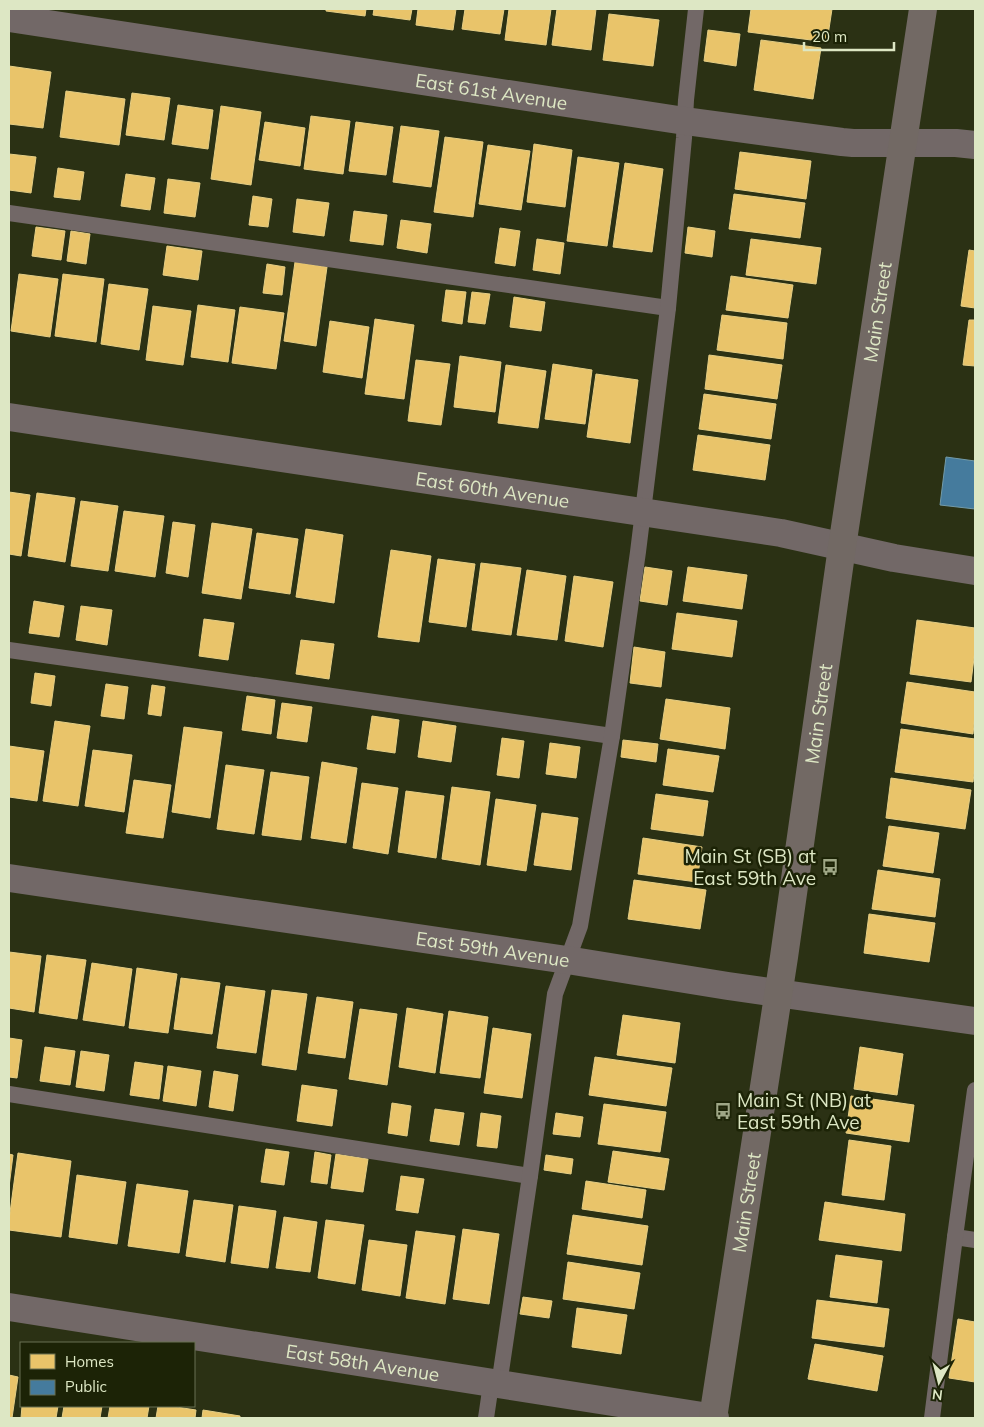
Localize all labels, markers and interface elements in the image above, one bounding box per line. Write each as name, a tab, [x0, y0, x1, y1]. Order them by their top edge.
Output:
scale bar	[804, 20, 894, 52]
text: 20 m	[812, 27, 847, 46]
street label: East 61st Avenue	[414, 68, 569, 115]
street label: Main Street	[858, 260, 897, 364]
street label: East 60th Avenue	[414, 466, 571, 513]
street label: Main Street	[799, 662, 837, 766]
place label: Main St (SB) at East 59th Ave	[684, 844, 816, 890]
bus stop icon: Main St (SB) at East 59th Ave	[820, 857, 840, 877]
street label: East 59th Avenue	[414, 926, 571, 972]
place label: Main St (NB) at East 59th Ave	[737, 1088, 871, 1134]
bus stop icon: Main St (NB) at East 59th Ave	[713, 1101, 733, 1121]
street label: Main Street	[727, 1150, 766, 1254]
street label: East 58th Avenue	[284, 1339, 441, 1387]
legend	[20, 1342, 195, 1407]
text: Homes	[65, 1352, 114, 1371]
north arrow	[914, 1357, 964, 1407]
text: Public	[65, 1377, 107, 1396]
text: N	[931, 1385, 944, 1404]

